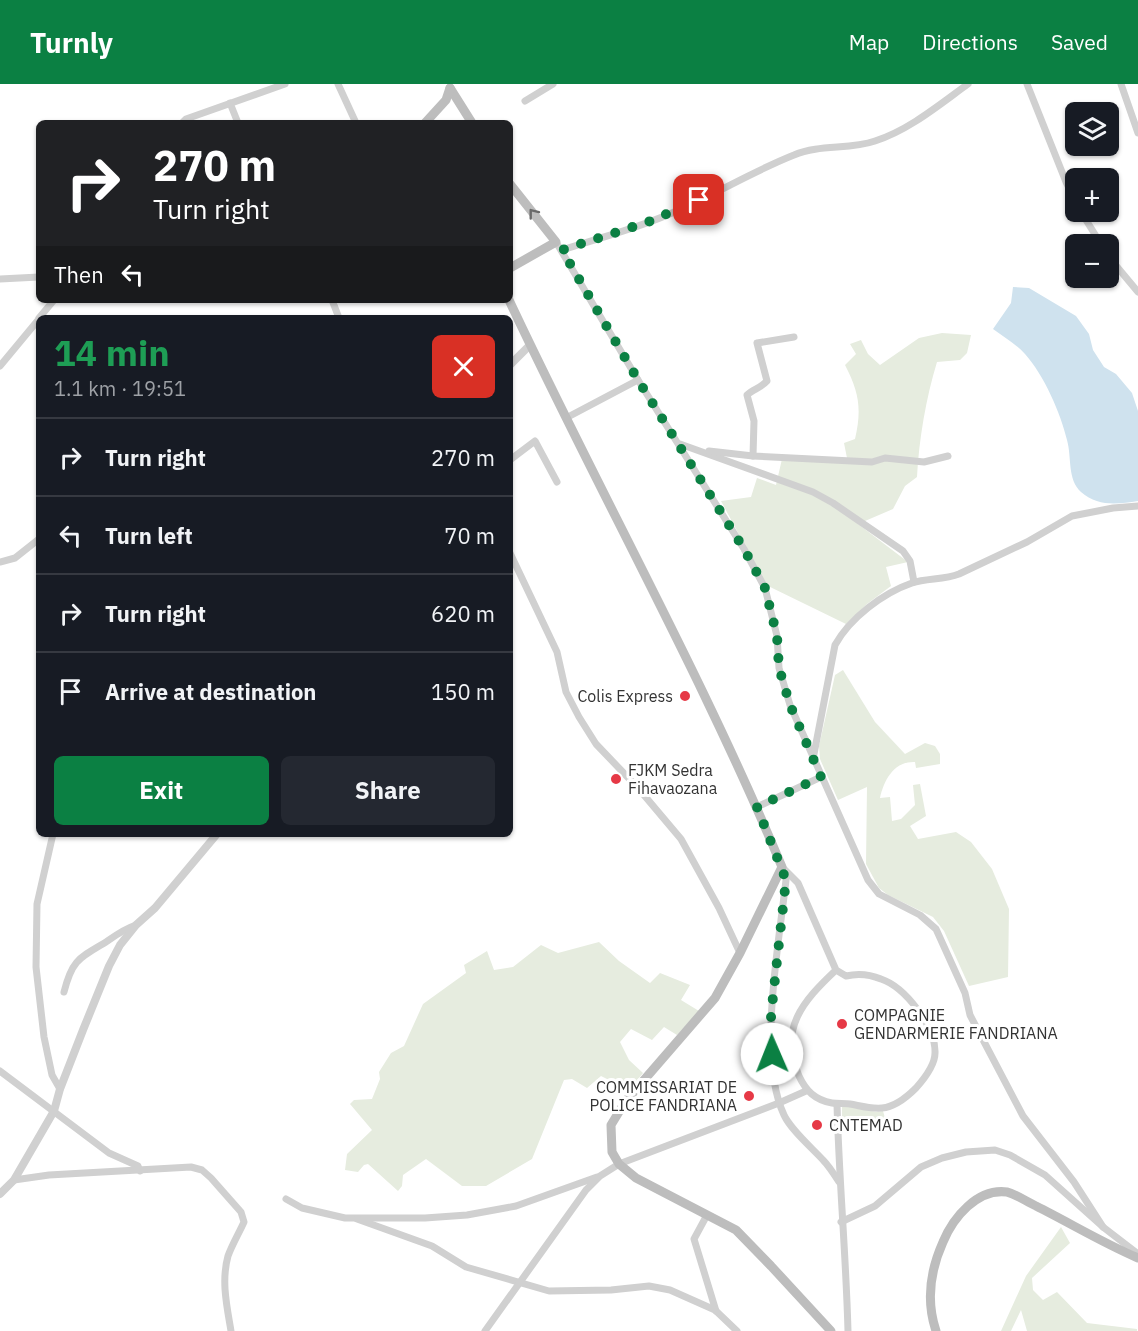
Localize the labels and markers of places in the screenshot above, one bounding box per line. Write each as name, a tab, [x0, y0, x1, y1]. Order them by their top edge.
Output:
pin	[673, 174, 724, 225]
place label: Colis Express	[577, 686, 673, 706]
marker: Colis Express	[678, 689, 692, 703]
place label: FJKM Sedra Fihavaozana	[628, 760, 718, 798]
marker: FJKM Sedra Fihavaozana	[609, 772, 623, 786]
place label: COMPAGNIE GENDARMERIE FANDRIANA	[854, 1005, 1058, 1043]
marker: COMPAGNIE GENDARMERIE FANDRIANA	[835, 1017, 849, 1031]
place label: COMMISSARIAT DE POLICE FANDRIANA	[590, 1077, 737, 1115]
marker: COMMISSARIAT DE POLICE FANDRIANA	[742, 1089, 756, 1103]
place label: CNTEMAD	[829, 1115, 903, 1135]
marker: CNTEMAD	[810, 1118, 824, 1132]

